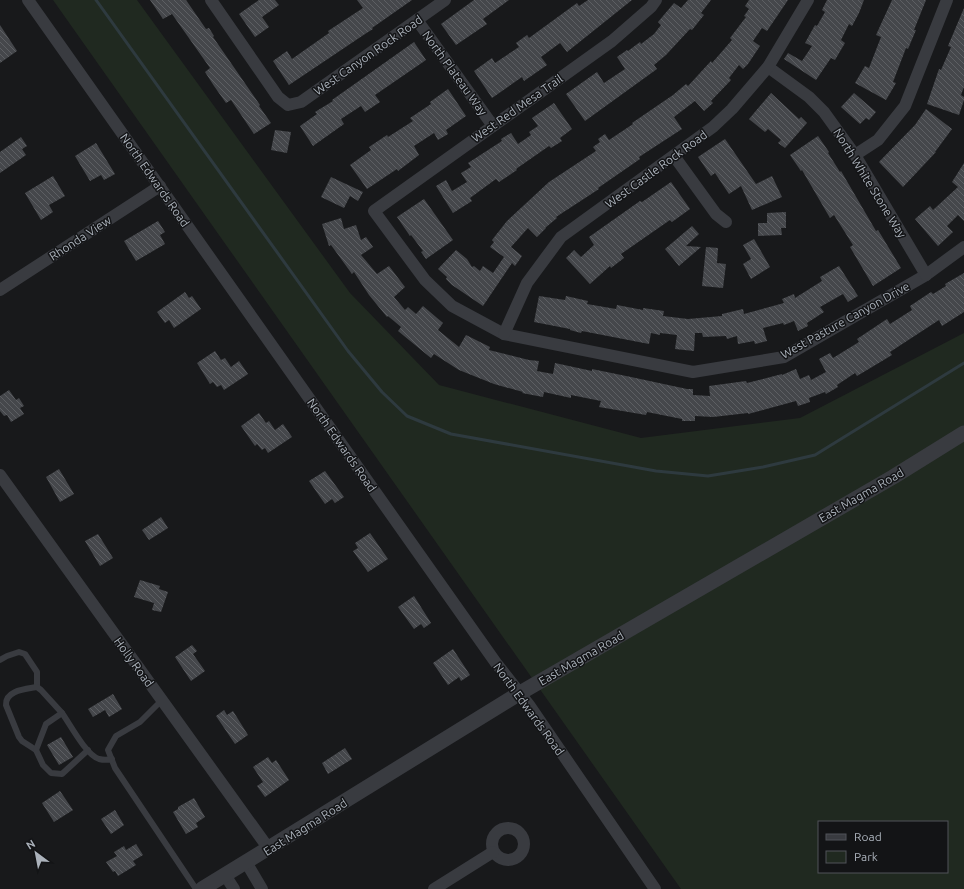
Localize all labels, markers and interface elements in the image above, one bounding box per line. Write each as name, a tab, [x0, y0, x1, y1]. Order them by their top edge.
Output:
street label: West Canyon Rock Road	[311, 13, 425, 97]
street label: North Plateau Way	[420, 28, 490, 118]
street label: West Red Mesa Trail	[469, 72, 565, 144]
street label: North White Stone Way	[831, 126, 909, 240]
street label: West Castle Rock Road	[603, 128, 709, 210]
street label: North Edwards Road	[118, 131, 192, 229]
street label: Rhonda View	[47, 213, 114, 263]
street label: West Pasture Canyon Drive	[778, 279, 912, 361]
street label: North Edwards Road	[305, 396, 379, 494]
street label: East Magma Road	[816, 465, 906, 525]
street label: East Magma Road	[536, 628, 626, 688]
street label: Holly Road	[112, 635, 156, 689]
street label: North Edwards Road	[491, 660, 567, 758]
street label: East Magma Road	[261, 796, 349, 858]
legend	[818, 821, 948, 873]
text: Road	[854, 830, 882, 843]
north arrow	[16, 833, 56, 873]
text: N	[24, 837, 37, 852]
text: Park	[854, 850, 878, 863]

